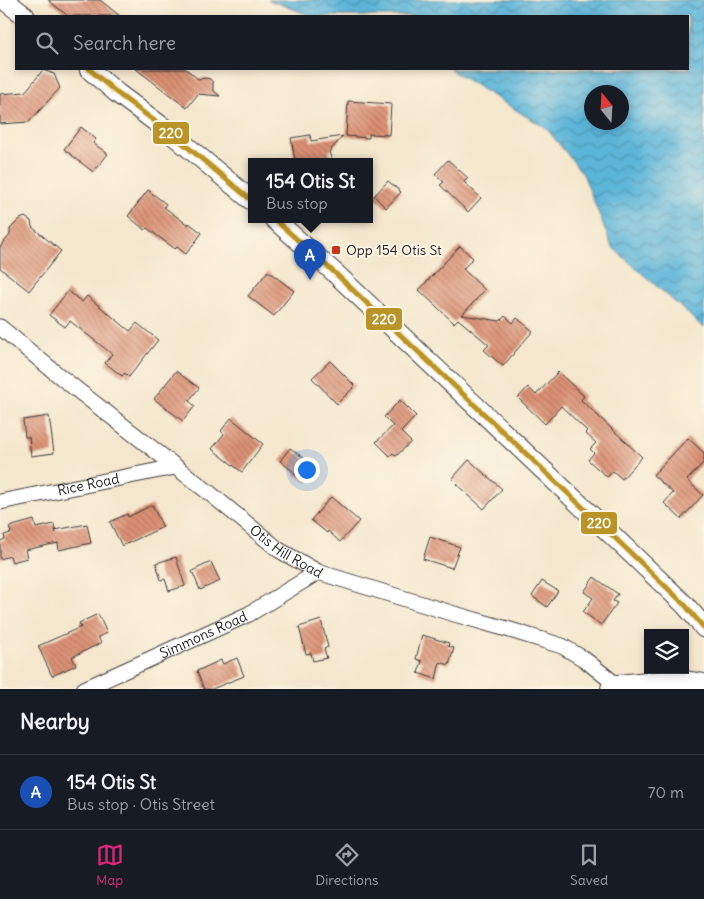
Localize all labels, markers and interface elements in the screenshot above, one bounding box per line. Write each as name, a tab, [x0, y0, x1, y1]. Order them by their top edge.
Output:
search box	[15, 15, 689, 70]
icon: search	[33, 29, 61, 57]
text: Search here	[73, 31, 176, 55]
north arrow	[584, 85, 629, 130]
line badge: 220	[152, 121, 190, 145]
text: 220	[159, 124, 183, 142]
popup	[248, 158, 373, 223]
text: 154 Otis St	[266, 169, 355, 193]
text: Bus stop	[266, 193, 328, 213]
pin: A	[294, 239, 326, 280]
place label: Opp 154 Otis St	[346, 241, 442, 259]
marker: Opp 154 Otis St	[330, 244, 342, 256]
line badge: 220	[365, 307, 403, 331]
text: 220	[372, 310, 396, 328]
your location	[294, 457, 320, 483]
street label: Rice Road	[56, 469, 121, 499]
line badge: 220	[580, 511, 618, 535]
text: 220	[587, 514, 611, 532]
street label: Otis Hill Road	[246, 521, 326, 582]
street label: Simmons Road	[157, 607, 250, 662]
map controls	[644, 629, 689, 674]
button: layers	[644, 629, 689, 674]
text: Nearby	[20, 708, 90, 735]
text: 154 Otis St	[67, 770, 156, 794]
text: A	[31, 782, 41, 802]
text: 70 m	[648, 782, 684, 802]
text: Bus stop · Otis Street	[67, 794, 215, 814]
tab: Map	[96, 841, 124, 889]
tab: Directions	[315, 841, 378, 889]
tab: Saved	[570, 841, 608, 889]

